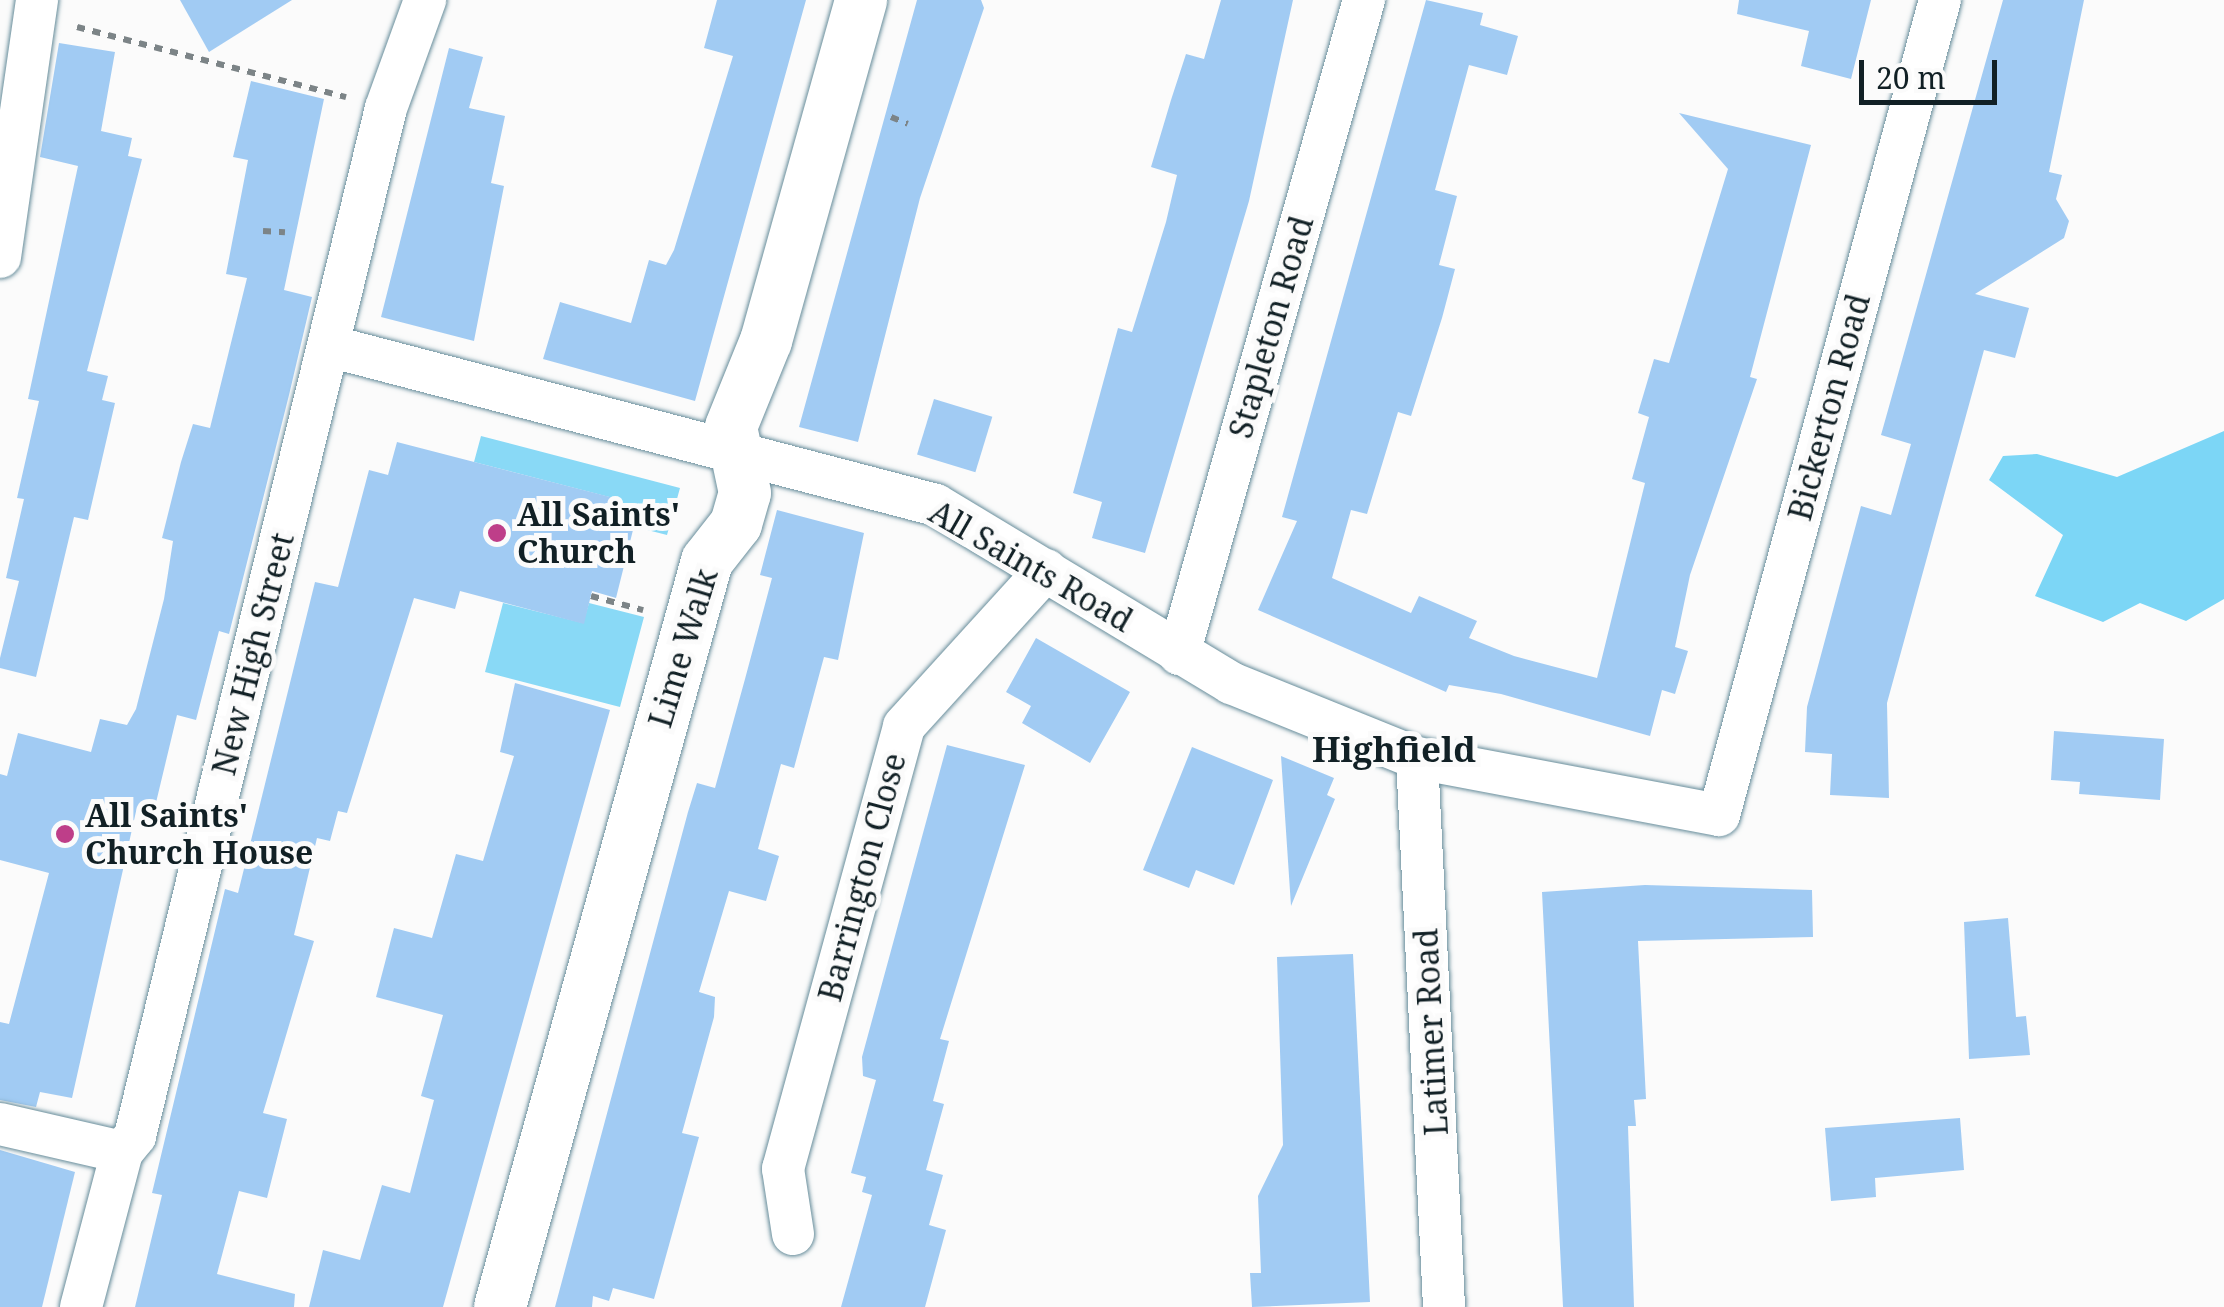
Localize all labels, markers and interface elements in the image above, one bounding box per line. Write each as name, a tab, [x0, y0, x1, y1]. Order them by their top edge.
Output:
scale bar	[1864, 40, 2002, 102]
text: 20 m	[1876, 57, 1946, 98]
street label: Stapleton Road	[1221, 212, 1321, 442]
street label: Bickerton Road	[1780, 290, 1878, 524]
street label: All Saints Road	[923, 492, 1139, 640]
place label: All Saints' Church	[517, 496, 680, 571]
marker: All Saints' Church	[486, 522, 508, 544]
street label: New High Street	[204, 529, 302, 779]
street label: Lime Walk	[641, 564, 725, 732]
district label: Highfield	[1312, 728, 1476, 770]
street label: Barrington Close	[810, 749, 914, 1005]
place label: All Saints' Church House	[85, 797, 313, 872]
marker: All Saints' Church House	[54, 823, 76, 845]
street label: Latimer Road	[1406, 927, 1456, 1137]

